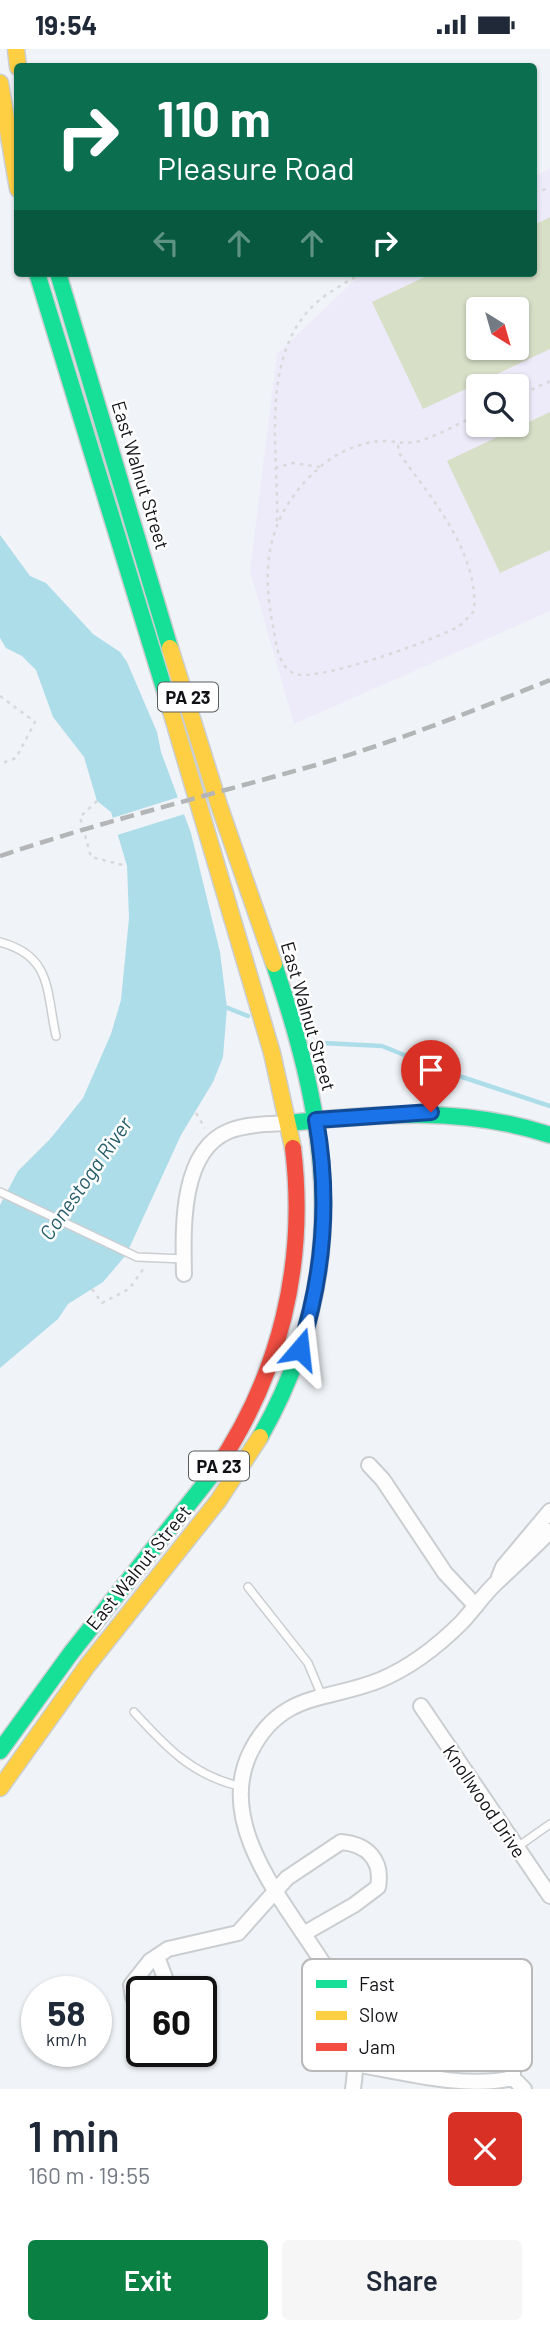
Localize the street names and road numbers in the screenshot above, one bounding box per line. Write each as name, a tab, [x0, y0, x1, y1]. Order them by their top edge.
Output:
street label: East Walnut Street	[108, 398, 174, 552]
road number: PA 23	[158, 683, 218, 711]
street label: East Walnut Street	[277, 939, 341, 1093]
road number: PA 23	[189, 1451, 249, 1481]
street label: East Walnut Street	[81, 1500, 195, 1634]
street label: Knollwood Drive	[439, 1740, 531, 1862]

